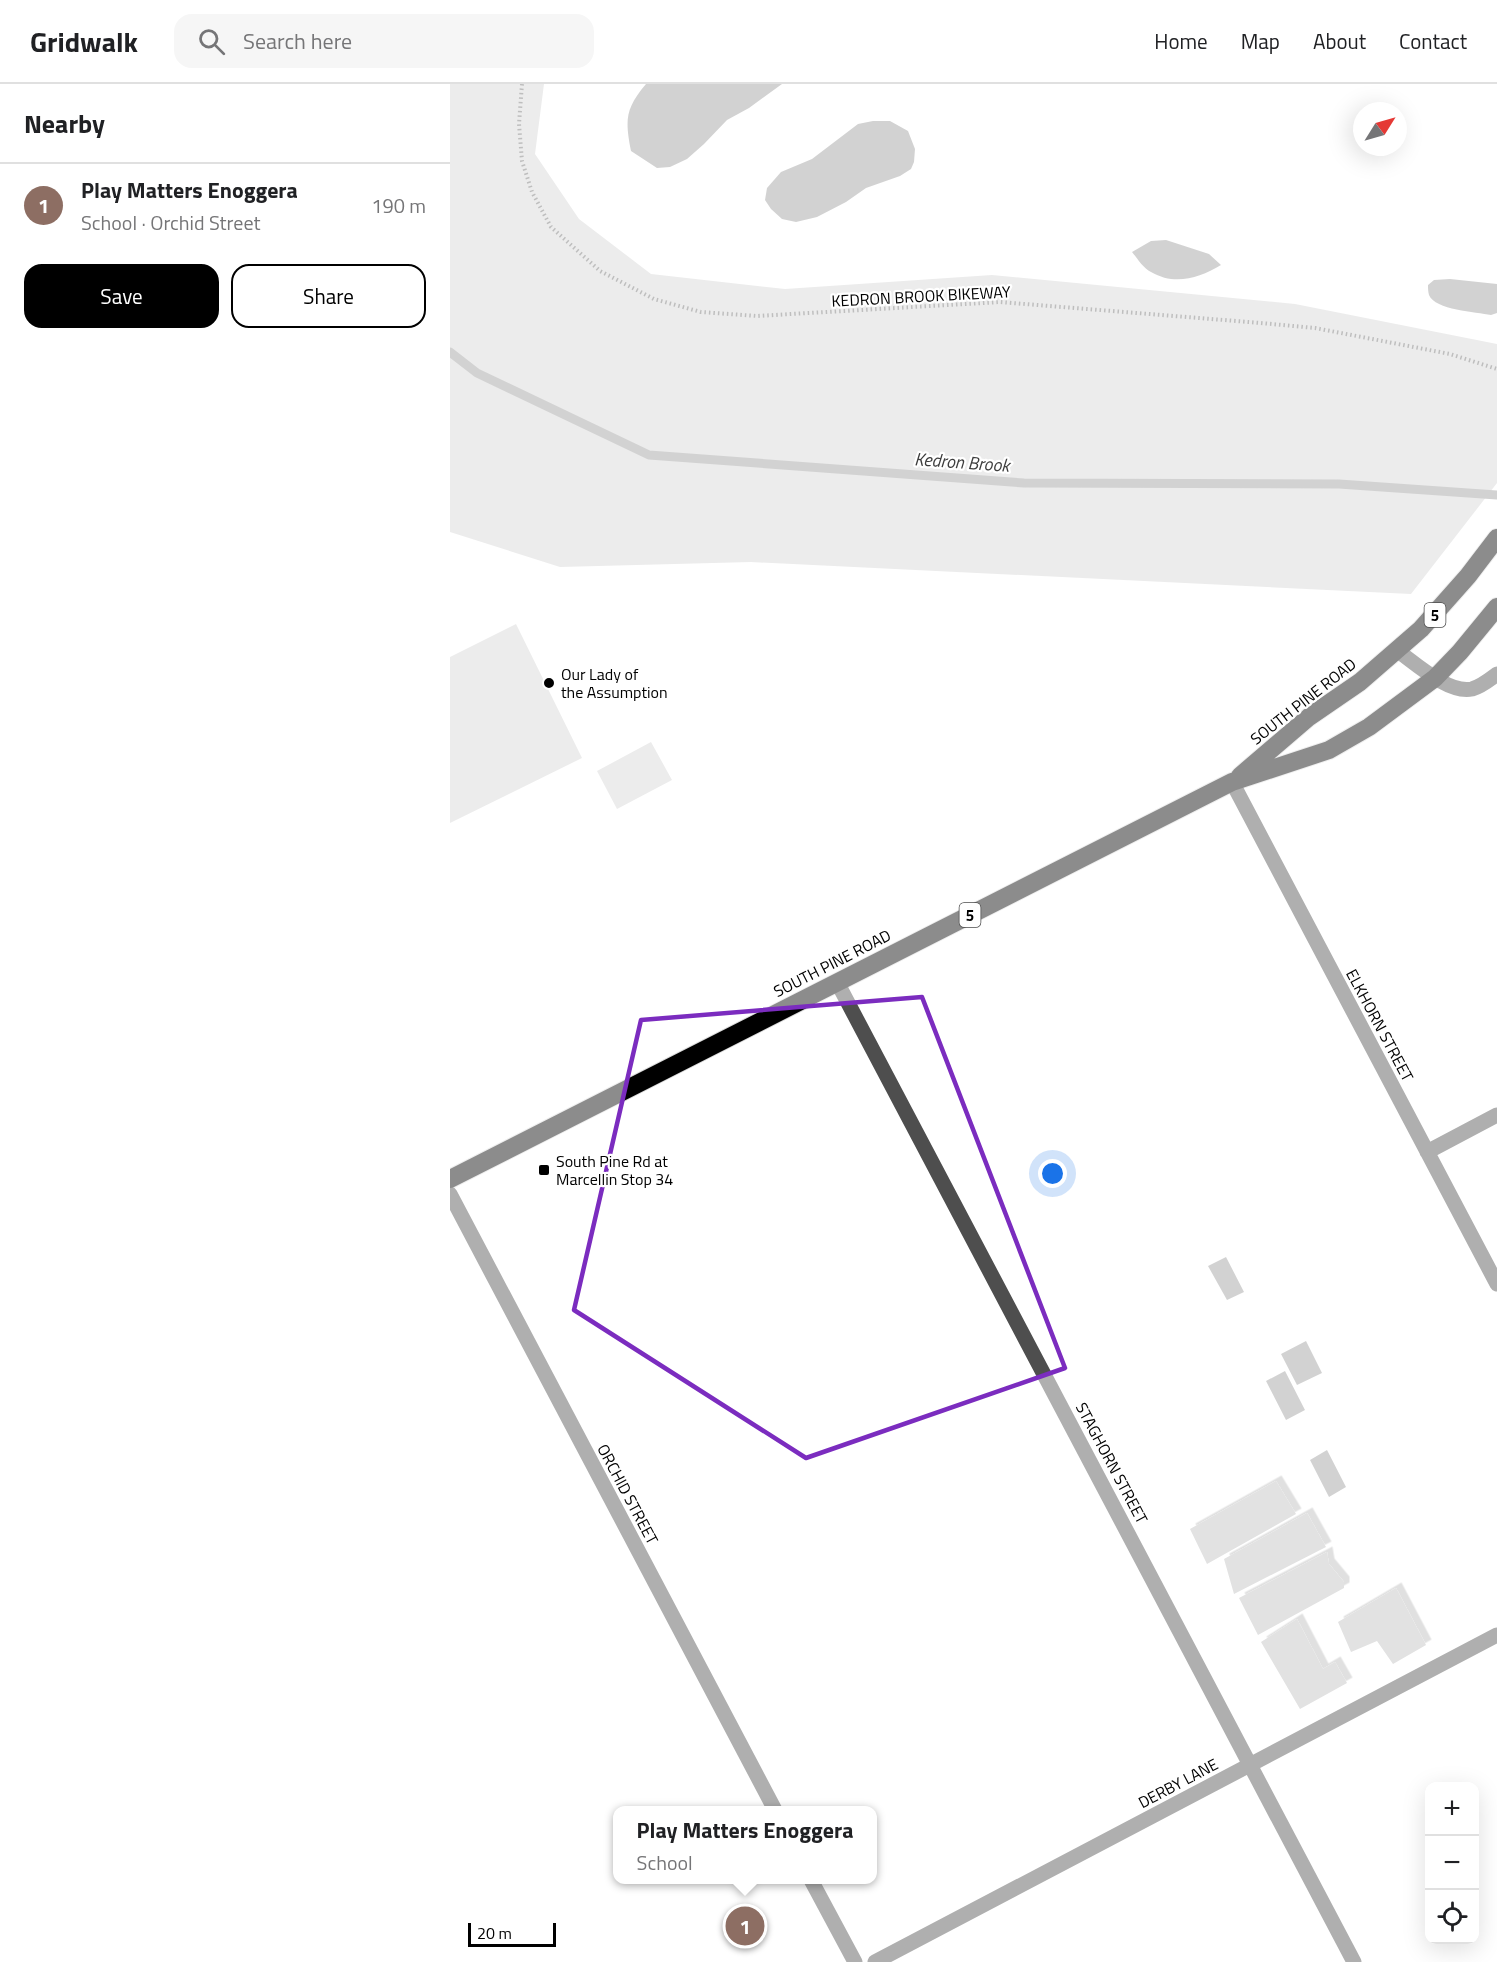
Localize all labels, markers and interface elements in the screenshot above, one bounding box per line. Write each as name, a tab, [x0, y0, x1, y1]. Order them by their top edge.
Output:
search box	[174, 14, 594, 68]
text: Gridwalk	[30, 20, 138, 63]
text: Search here	[243, 24, 352, 58]
icon: search	[195, 25, 228, 58]
text: Home	[1154, 25, 1208, 57]
text: Map	[1241, 25, 1280, 57]
text: About	[1313, 25, 1366, 57]
text: Contact	[1399, 25, 1467, 57]
north arrow	[1353, 102, 1407, 156]
text: Nearby	[24, 104, 105, 143]
text: Play Matters Enoggera	[81, 173, 298, 207]
text: 1	[38, 190, 49, 221]
text: 190 m	[371, 190, 426, 221]
text: School · Orchid Street	[81, 207, 260, 238]
button: Save	[24, 264, 219, 328]
button: Share	[231, 264, 426, 328]
street label: KEDRON BROOK BIKEWAY	[831, 279, 1012, 313]
water label: Kedron Brook	[914, 445, 1012, 479]
road number: 5	[1424, 603, 1446, 627]
street label: SOUTH PINE ROAD	[1245, 652, 1361, 750]
place label: Our Lady of the Assumption	[561, 662, 668, 704]
marker: Our Lady of the Assumption	[542, 676, 556, 690]
road number: 5	[960, 903, 980, 927]
street label: SOUTH PINE ROAD	[769, 923, 895, 1003]
street label: ELKHORN STREET	[1340, 965, 1420, 1086]
place label: South Pine Rd at Marcellin Stop 34	[556, 1149, 673, 1191]
your location	[1038, 1159, 1067, 1188]
marker: South Pine Rd at Marcellin Stop 34	[537, 1163, 551, 1177]
street label: STAGHORN STREET	[1070, 1398, 1154, 1528]
street label: ORCHID STREET	[591, 1439, 665, 1549]
street label: DERBY LANE	[1134, 1752, 1222, 1814]
map controls	[1425, 1782, 1479, 1944]
button: +	[1425, 1782, 1479, 1836]
popup	[613, 1806, 877, 1884]
text: Play Matters Enoggera	[637, 1813, 853, 1847]
button: −	[1425, 1836, 1479, 1890]
text: School	[637, 1847, 693, 1878]
button: locate	[1425, 1890, 1479, 1944]
pin: 1	[726, 1904, 764, 1948]
scale bar	[468, 1920, 556, 1948]
text: 20 m	[477, 1921, 512, 1945]

